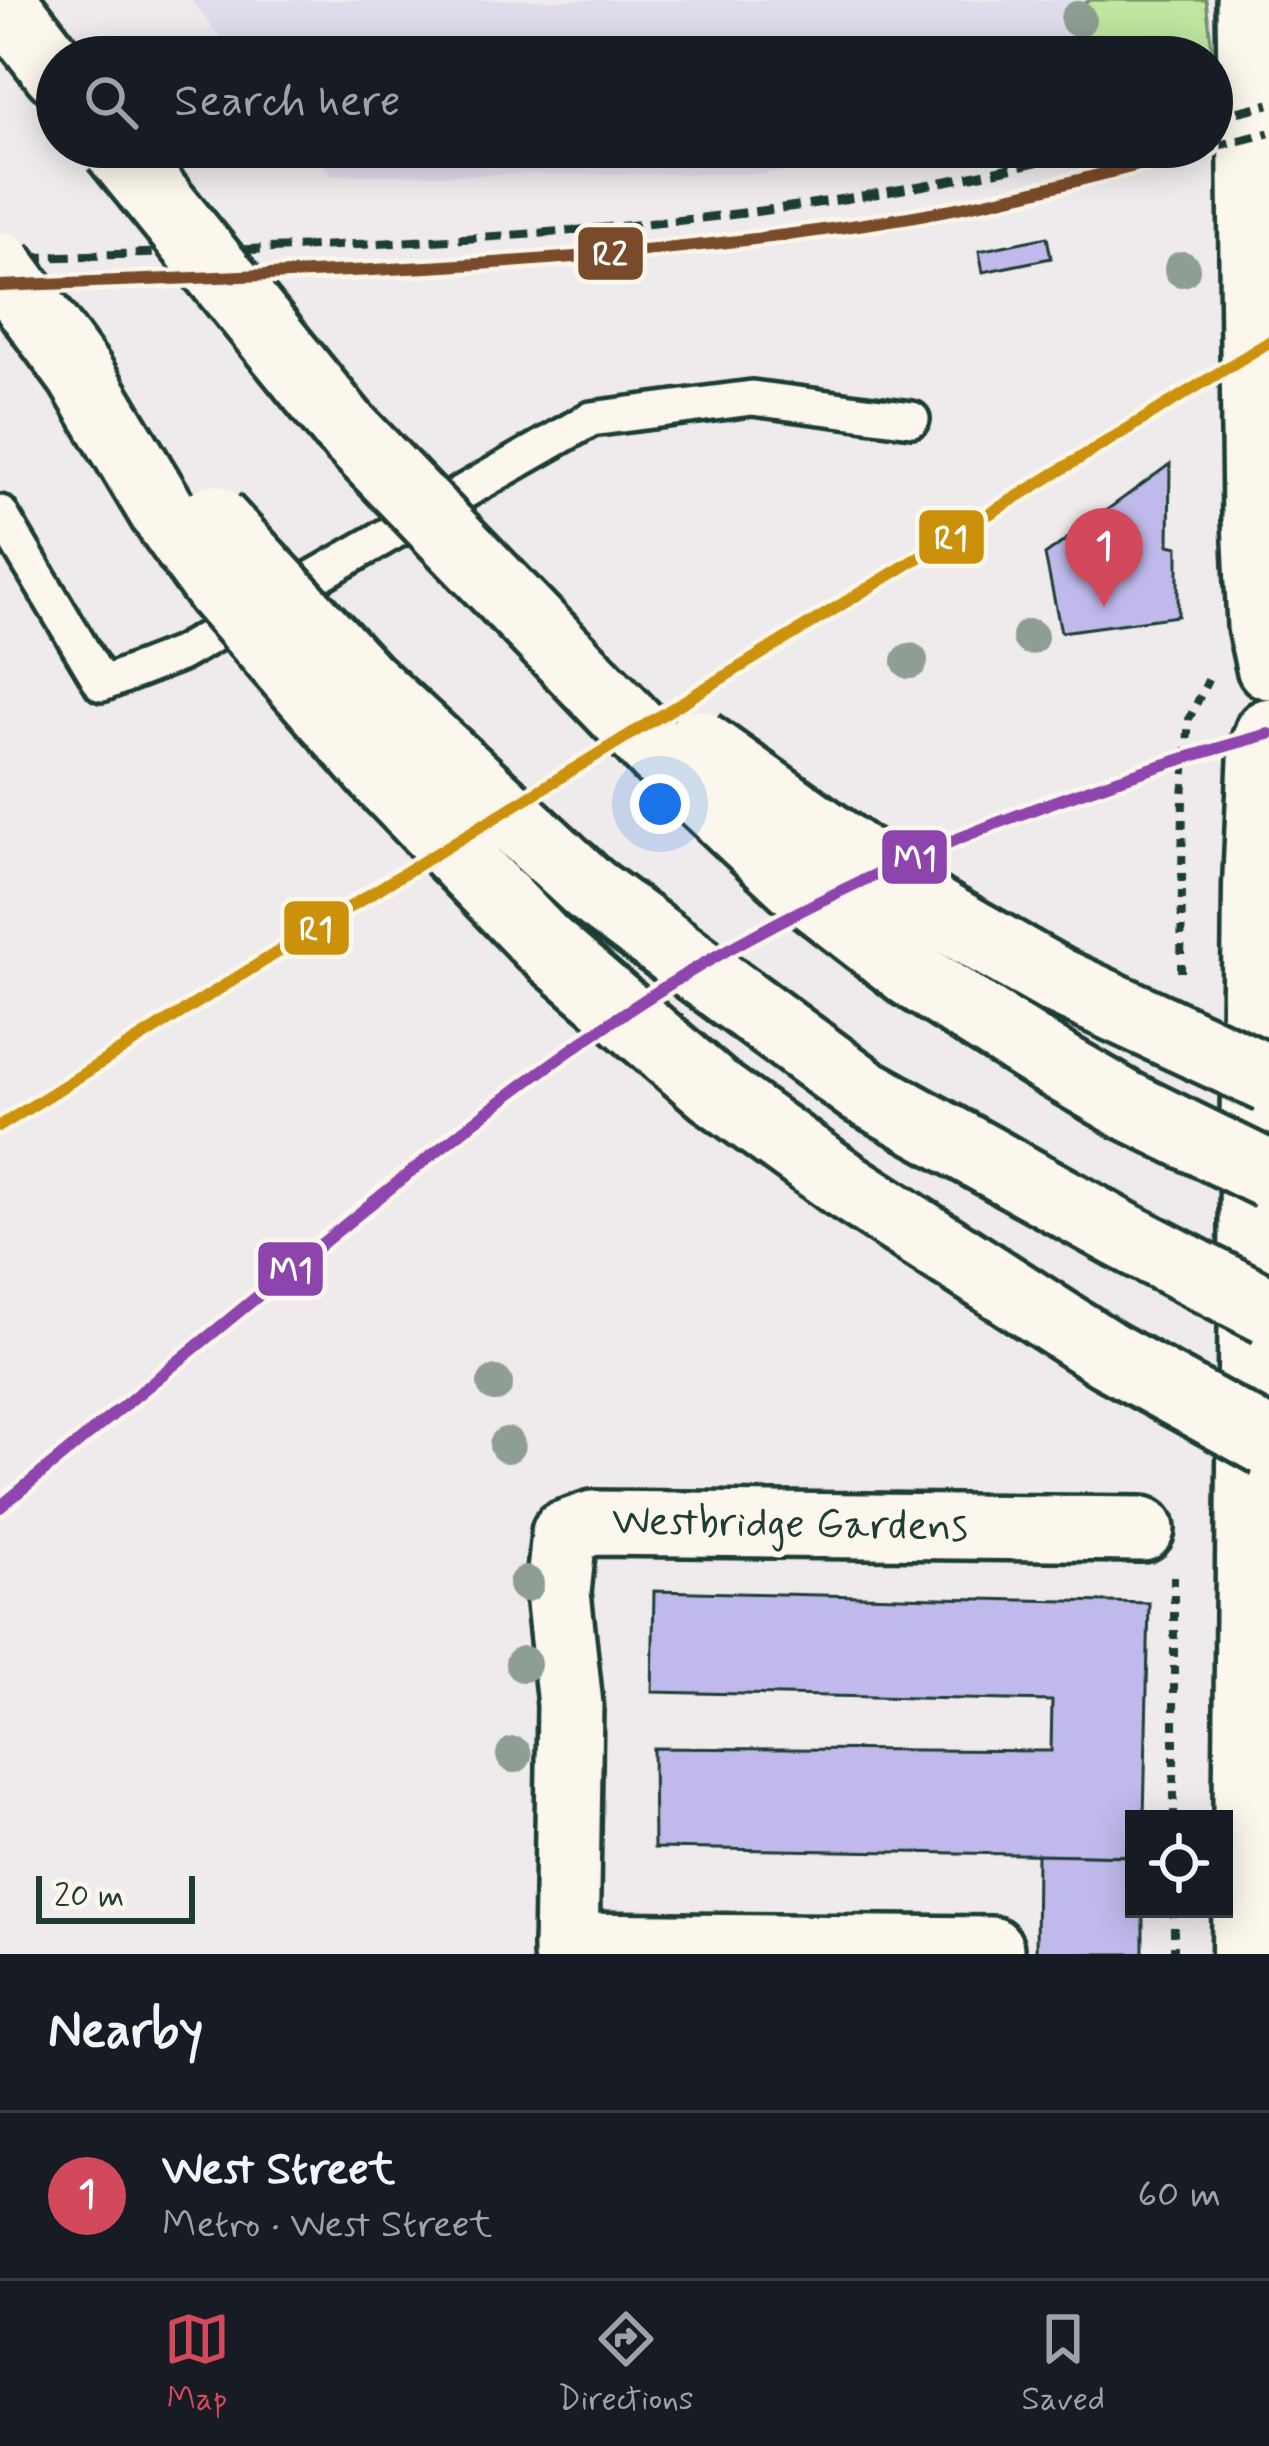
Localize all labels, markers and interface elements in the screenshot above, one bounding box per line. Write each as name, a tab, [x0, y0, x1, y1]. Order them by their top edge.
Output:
search box	[36, 36, 1233, 168]
icon: search	[78, 69, 144, 135]
text: Search here	[174, 73, 401, 132]
line badge: R2	[576, 225, 645, 282]
text: R2	[592, 234, 629, 278]
line badge: R1	[917, 508, 986, 566]
pin: 1	[1065, 508, 1143, 607]
text: R1	[934, 518, 968, 562]
your location	[630, 774, 690, 834]
line badge: M1	[880, 828, 949, 886]
text: M1	[893, 838, 937, 882]
line badge: R1	[282, 899, 351, 957]
text: R1	[299, 909, 333, 953]
line badge: M1	[256, 1240, 325, 1298]
text: M1	[269, 1250, 313, 1294]
street label: Westbridge Gardens	[612, 1494, 968, 1556]
map controls	[1125, 1810, 1233, 1918]
button: locate	[1125, 1810, 1233, 1918]
scale bar	[36, 1870, 195, 1923]
text: 20 m	[54, 1875, 124, 1919]
text: Nearby	[48, 1999, 203, 2065]
text: West Street	[162, 2141, 395, 2200]
text: 1	[78, 2170, 96, 2221]
text: 60 m	[1137, 2170, 1221, 2221]
text: Metro · West Street	[162, 2200, 492, 2251]
tab: Map	[164, 2306, 230, 2422]
tab: Directions	[558, 2306, 694, 2422]
tab: Saved	[1022, 2306, 1105, 2422]

